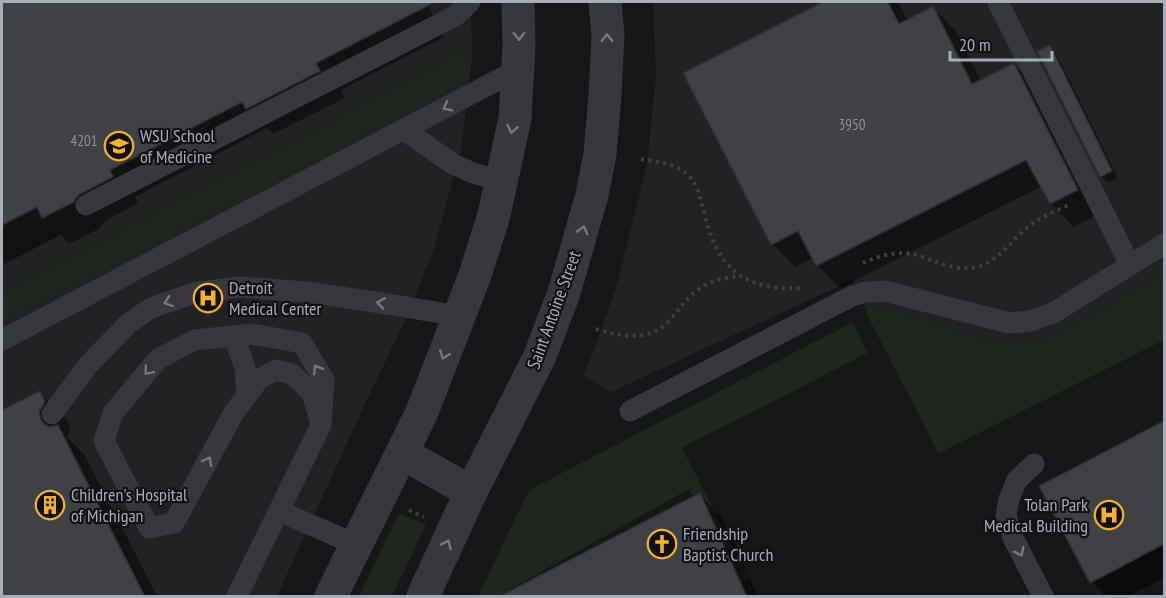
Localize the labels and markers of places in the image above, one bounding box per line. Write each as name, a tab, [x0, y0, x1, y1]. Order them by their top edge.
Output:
place label: WSU School of Medicine	[140, 124, 216, 168]
school or university icon: WSU School of Medicine	[103, 130, 135, 162]
place label: Detroit Medical Center	[229, 276, 322, 320]
hospital icon: Detroit Medical Center	[192, 282, 224, 314]
place label: Children's Hospital of Michigan	[71, 483, 188, 527]
building icon: Children's Hospital of Michigan	[34, 489, 66, 521]
place label: Tolan Park Medical Building	[984, 493, 1088, 537]
hospital icon: Tolan Park Medical Building	[1093, 499, 1125, 531]
place label: Friendship Baptist Church	[683, 522, 773, 566]
church icon: Friendship Baptist Church	[646, 528, 678, 560]

